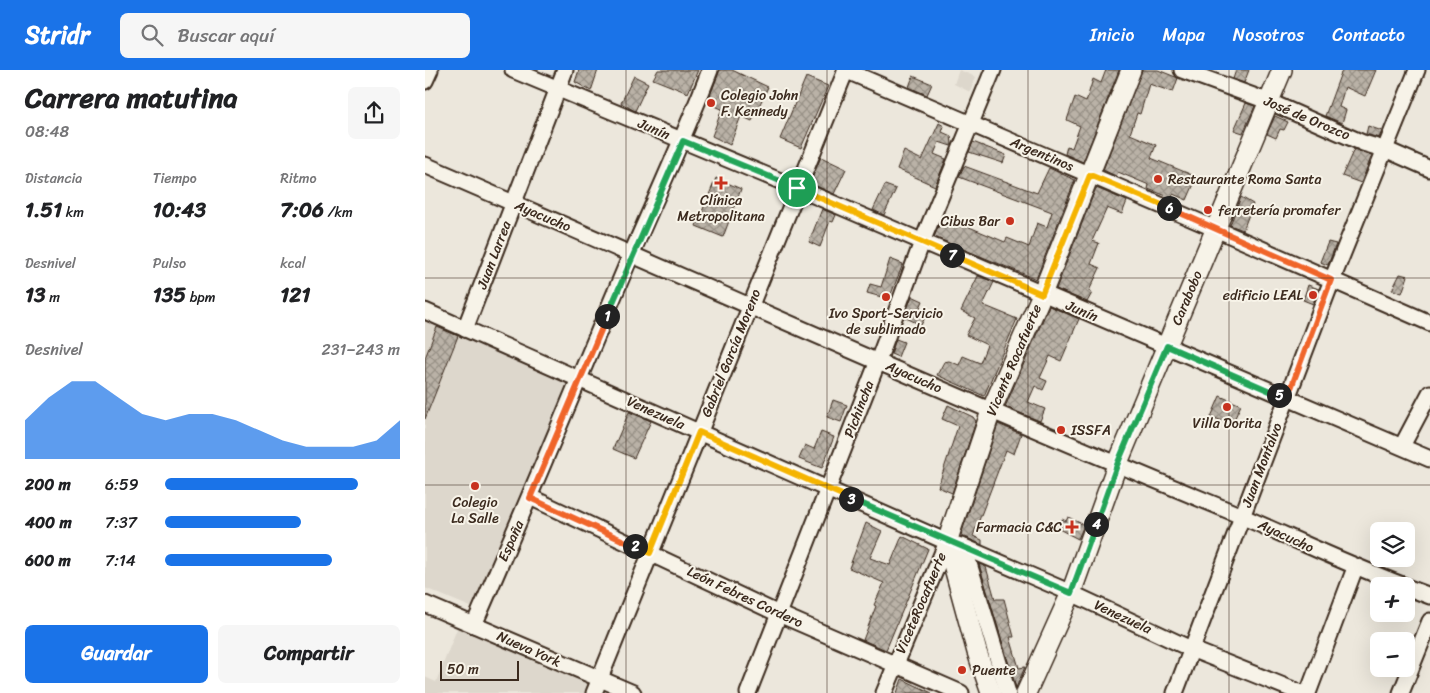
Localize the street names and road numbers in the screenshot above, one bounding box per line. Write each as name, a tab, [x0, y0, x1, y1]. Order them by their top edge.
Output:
street label: José de Orozco	[1259, 88, 1354, 147]
street label: Junín	[633, 111, 674, 147]
street label: Argentinos	[1005, 129, 1078, 179]
street label: Ayacucho	[510, 193, 575, 239]
street label: Juan Larrea	[469, 216, 519, 294]
street label: Carabobo	[1164, 267, 1210, 329]
street label: Gabriel García Moreno	[694, 285, 768, 421]
street label: Junín	[1061, 293, 1102, 329]
street label: Vicente Rocafuerte	[979, 300, 1049, 420]
street label: Ayacucho	[881, 353, 946, 400]
street label: Pichincha	[837, 377, 881, 441]
street label: Venezuela	[623, 389, 690, 437]
street label: Juan Montalvo	[1234, 419, 1290, 512]
street label: Ayacucho	[1253, 512, 1318, 560]
street label: España	[491, 515, 532, 566]
street label: ViceteRocafuerte	[888, 548, 954, 658]
street label: León Febres Cordero	[683, 559, 807, 635]
street label: Venezuela	[1090, 593, 1157, 642]
street label: Nueva York	[493, 624, 565, 674]

